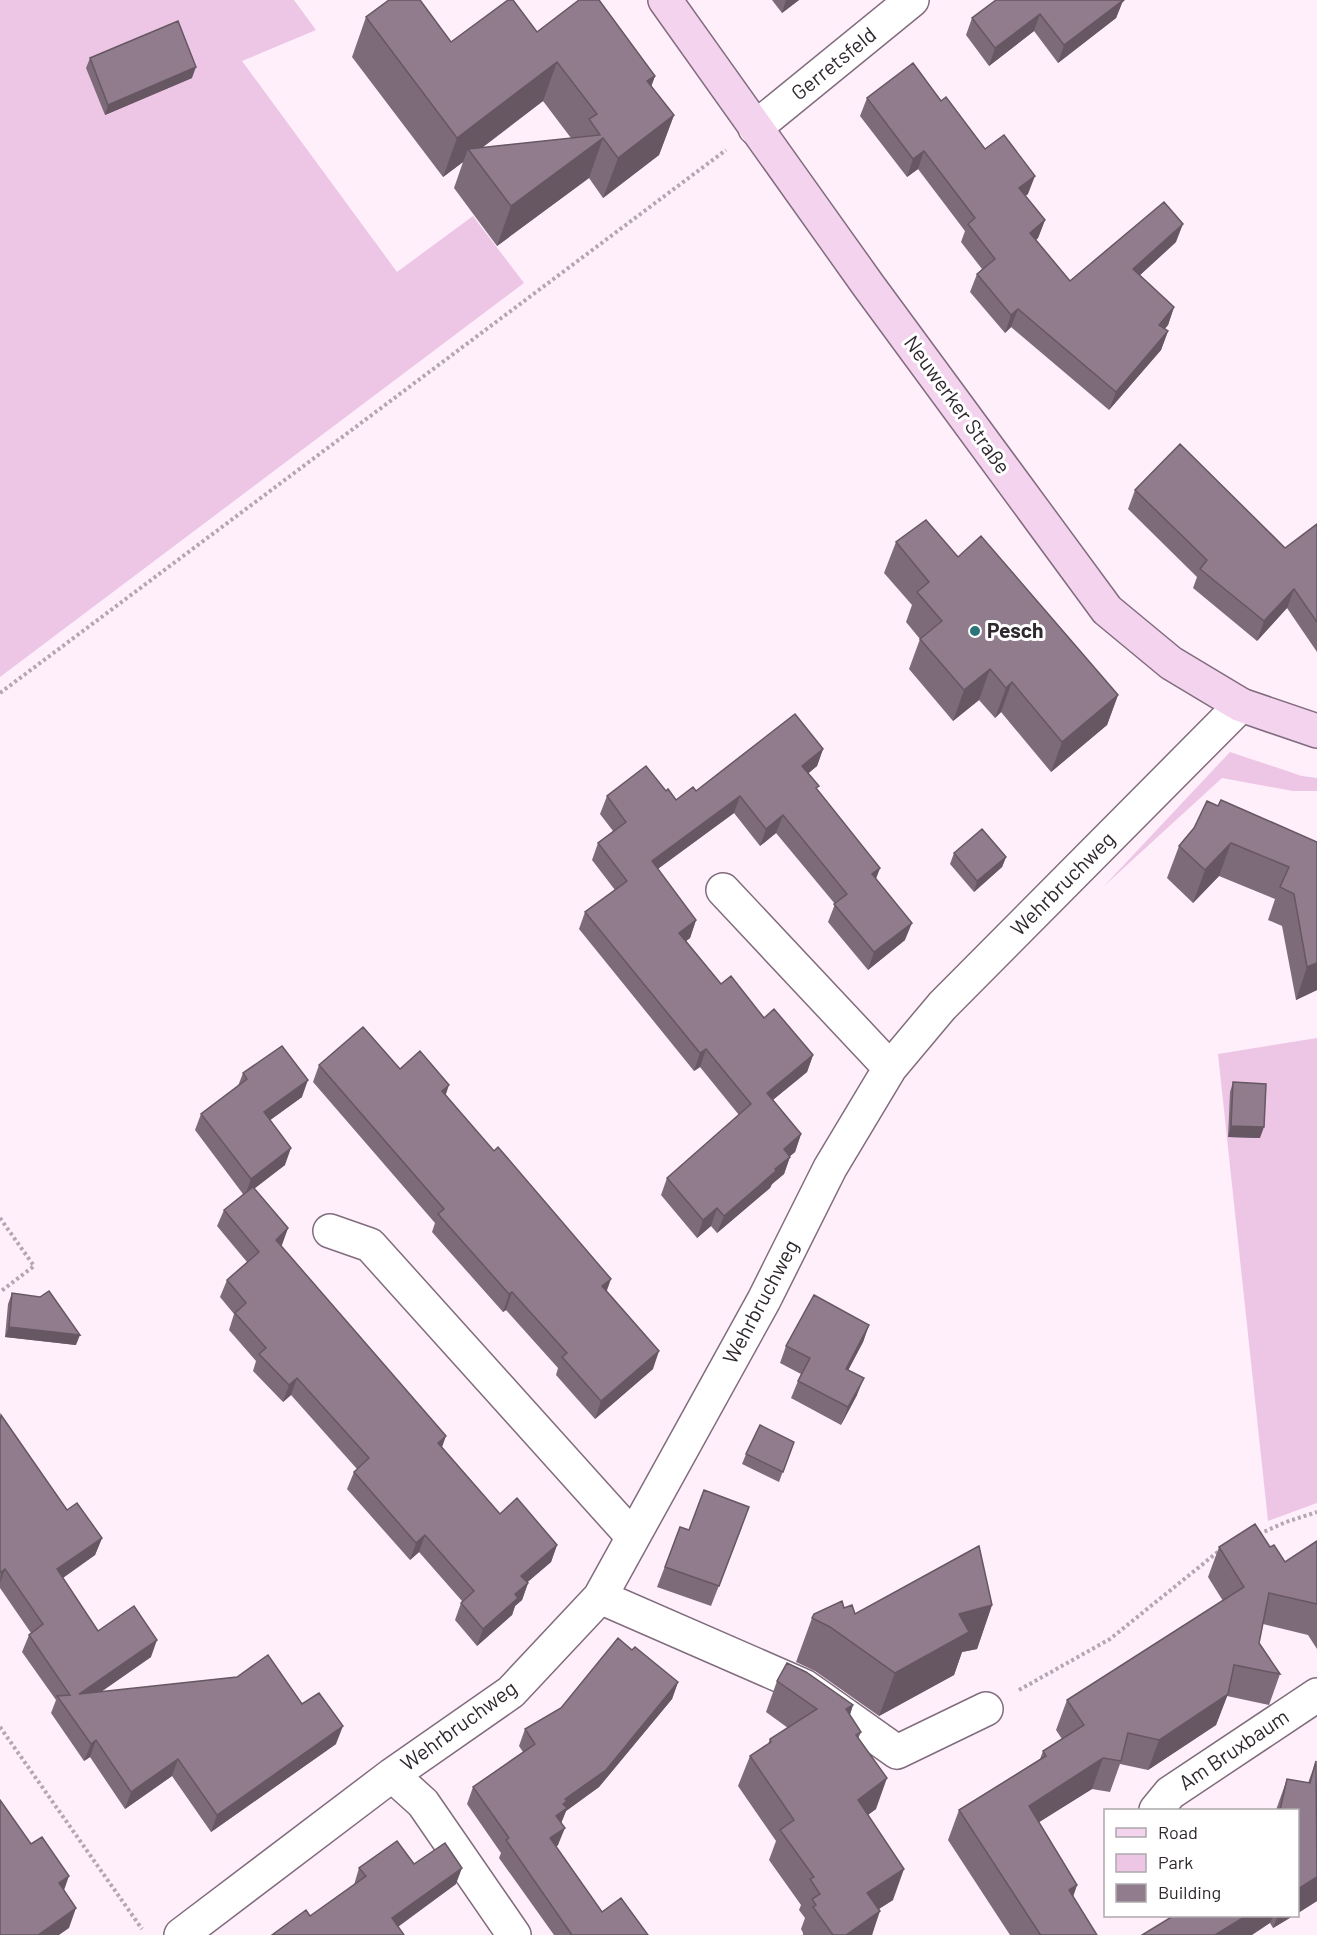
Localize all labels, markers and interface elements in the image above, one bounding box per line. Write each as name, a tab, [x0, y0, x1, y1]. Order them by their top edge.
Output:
street label: Gerretsfeld	[786, 21, 881, 105]
street label: Neuwerker Straße	[900, 330, 1017, 478]
place label: Pesch	[987, 617, 1044, 642]
marker: Pesch	[968, 624, 982, 638]
street label: Wehrbruchweg	[1005, 826, 1119, 940]
street label: Wehrbruchweg	[716, 1235, 803, 1368]
street label: Wehrbruchweg	[395, 1674, 521, 1775]
street label: Am Bruxbaum	[1173, 1703, 1293, 1795]
legend	[1104, 1809, 1299, 1917]
text: Road	[1158, 1821, 1198, 1843]
text: Park	[1158, 1851, 1193, 1873]
text: Building	[1158, 1881, 1221, 1903]

